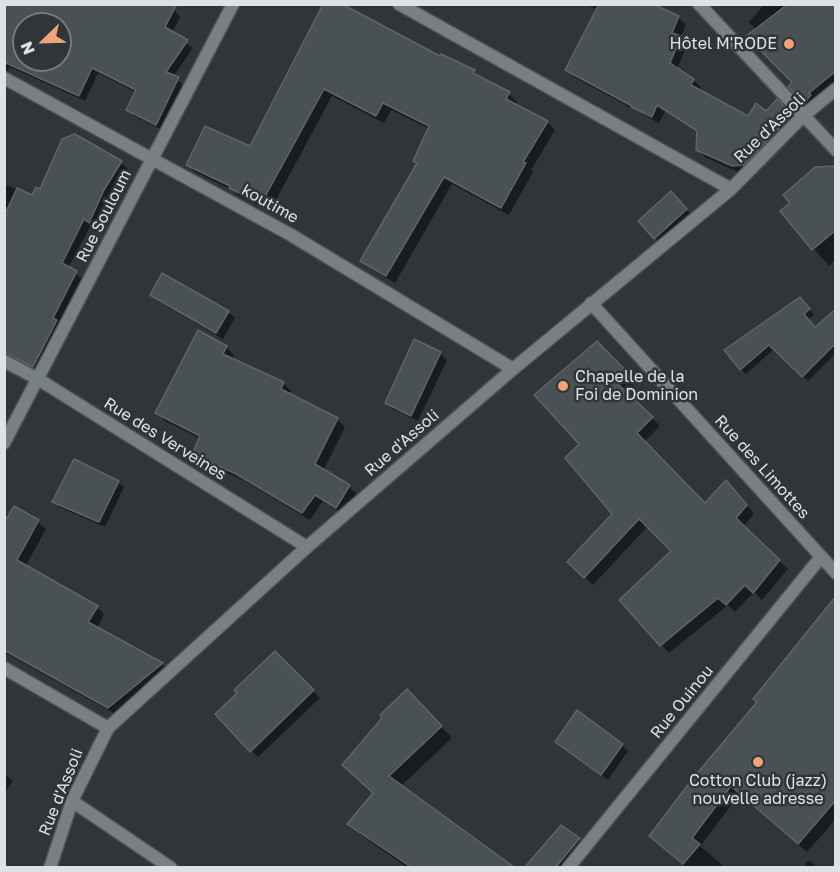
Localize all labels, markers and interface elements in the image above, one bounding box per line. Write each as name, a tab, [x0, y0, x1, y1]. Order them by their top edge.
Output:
north arrow	[12, 12, 72, 72]
place label: Hôtel M'RODE	[669, 34, 777, 54]
marker: Hôtel M'RODE	[782, 37, 796, 51]
text: N	[16, 39, 39, 58]
street label: Rue d'Assoli	[730, 89, 810, 167]
street label: Rue Souloum	[72, 166, 136, 266]
street label: koutime	[238, 181, 302, 227]
place label: Chapelle de la Foi de Dominion	[575, 367, 698, 405]
marker: Chapelle de la Foi de Dominion	[556, 379, 570, 393]
street label: Rue des Verveines	[100, 394, 230, 484]
street label: Rue d'Assoli	[361, 406, 443, 480]
street label: Rue des Limottes	[710, 411, 814, 523]
street label: Rue Ouinou	[647, 662, 717, 742]
street label: Rue d'Assoli	[35, 746, 87, 838]
marker: Cotton Club (jazz) nouvelle adresse	[751, 755, 765, 769]
place label: Cotton Club (jazz) nouvelle adresse	[689, 771, 827, 809]

